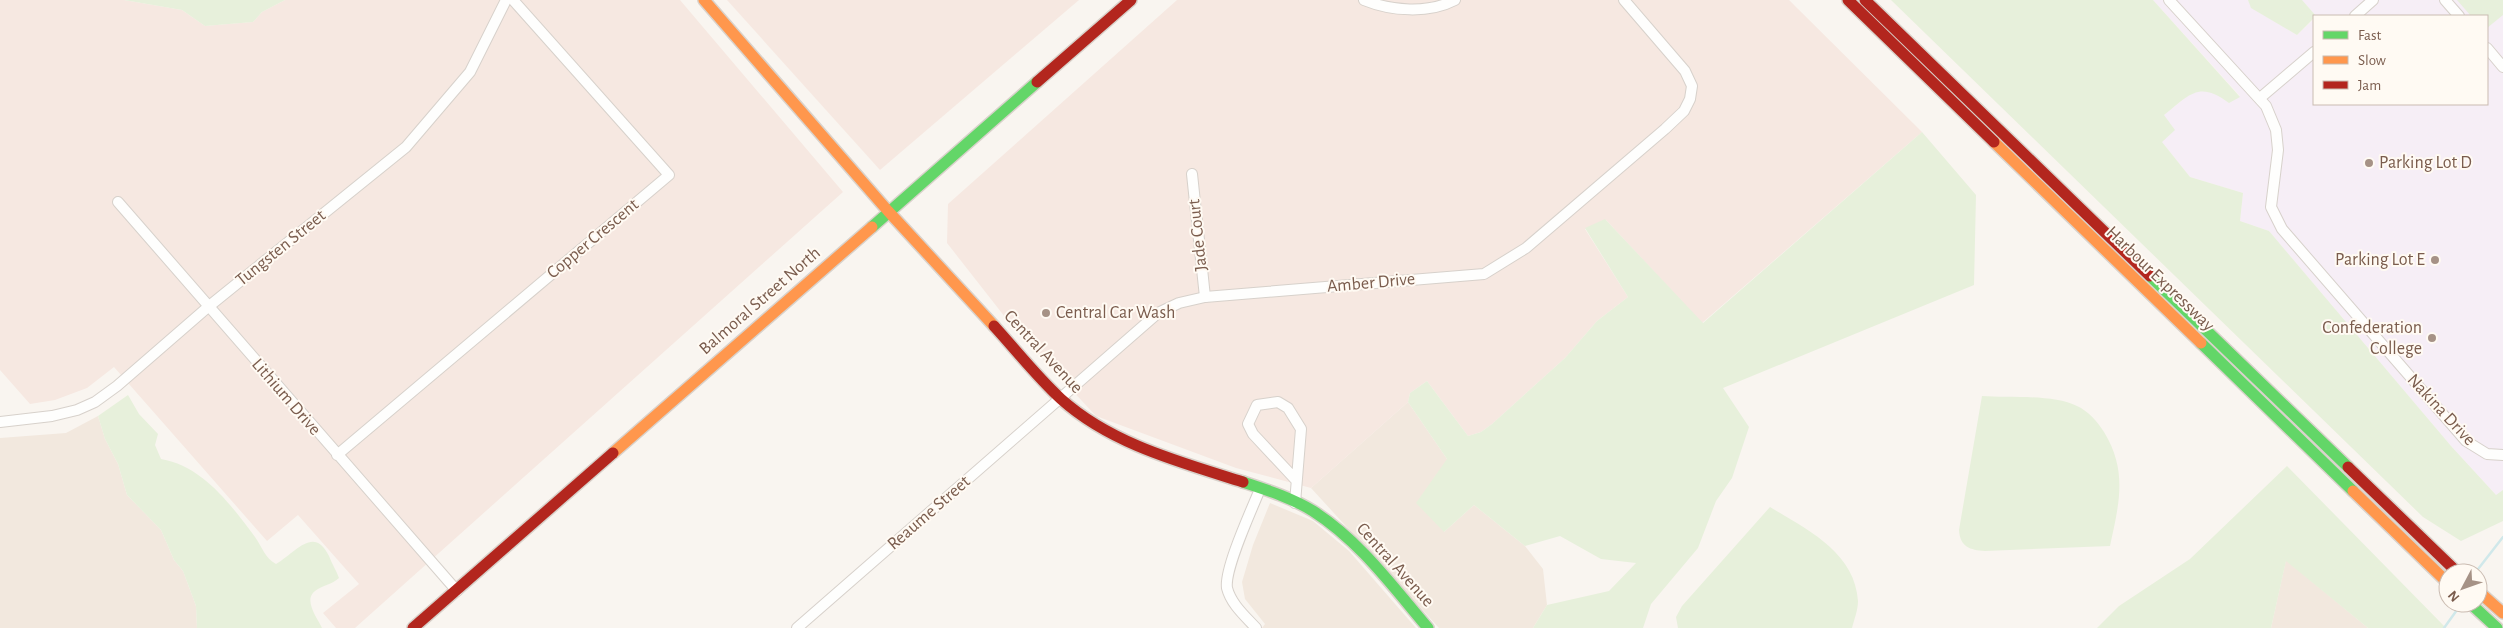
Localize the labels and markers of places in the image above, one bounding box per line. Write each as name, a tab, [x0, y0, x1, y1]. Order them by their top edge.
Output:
place label: Parking Lot D	[2379, 154, 2472, 172]
marker: Parking Lot D	[2363, 157, 2375, 169]
place label: Parking Lot E	[2335, 251, 2425, 269]
marker: Parking Lot E	[2429, 254, 2441, 266]
place label: Central Car Wash	[1056, 304, 1175, 322]
marker: Central Car Wash	[1040, 307, 1052, 319]
place label: Confederation College	[2322, 319, 2422, 358]
marker: Confederation College	[2426, 332, 2438, 344]

